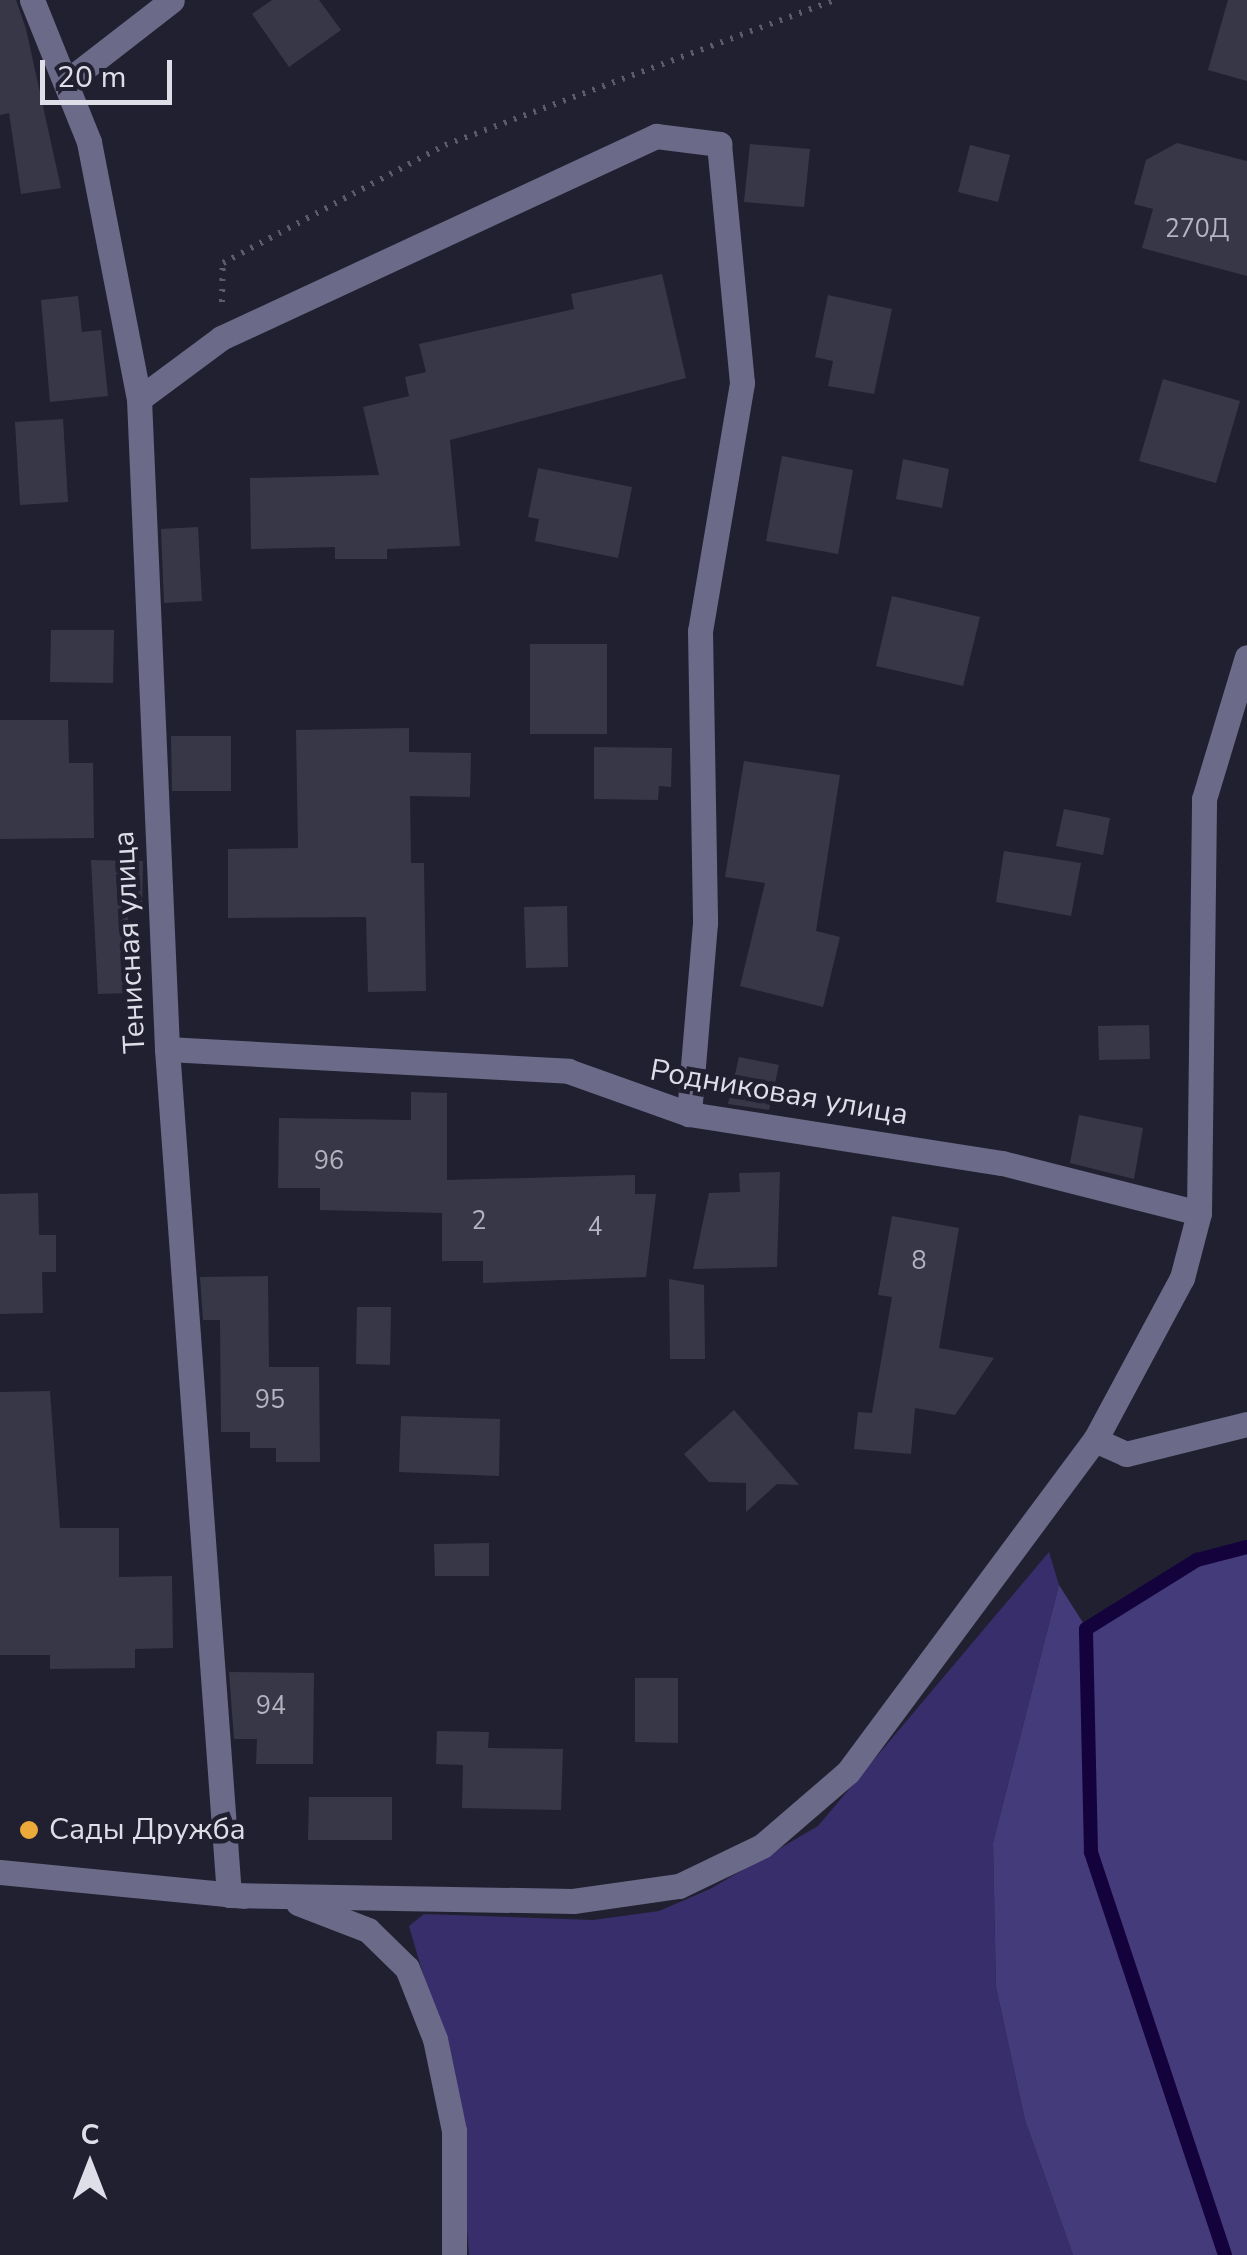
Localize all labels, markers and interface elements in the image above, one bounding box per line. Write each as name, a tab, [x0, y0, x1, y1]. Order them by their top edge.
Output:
scale bar	[45, 40, 178, 102]
text: 20 m	[57, 57, 126, 98]
house number: 270Д	[1165, 214, 1229, 244]
street label: Тенисная улица	[106, 830, 154, 1054]
street label: Родниковая улица	[647, 1053, 911, 1133]
house number: 96	[314, 1146, 344, 1176]
house number: 2	[472, 1206, 486, 1236]
house number: 4	[588, 1212, 602, 1242]
house number: 8	[912, 1246, 926, 1276]
house number: 95	[255, 1385, 285, 1415]
house number: 94	[256, 1691, 286, 1721]
place label: Сады Дружба	[49, 1812, 246, 1848]
marker: Сады Дружба	[18, 1819, 40, 1841]
north arrow	[40, 2115, 140, 2215]
text: С	[80, 2116, 100, 2154]

